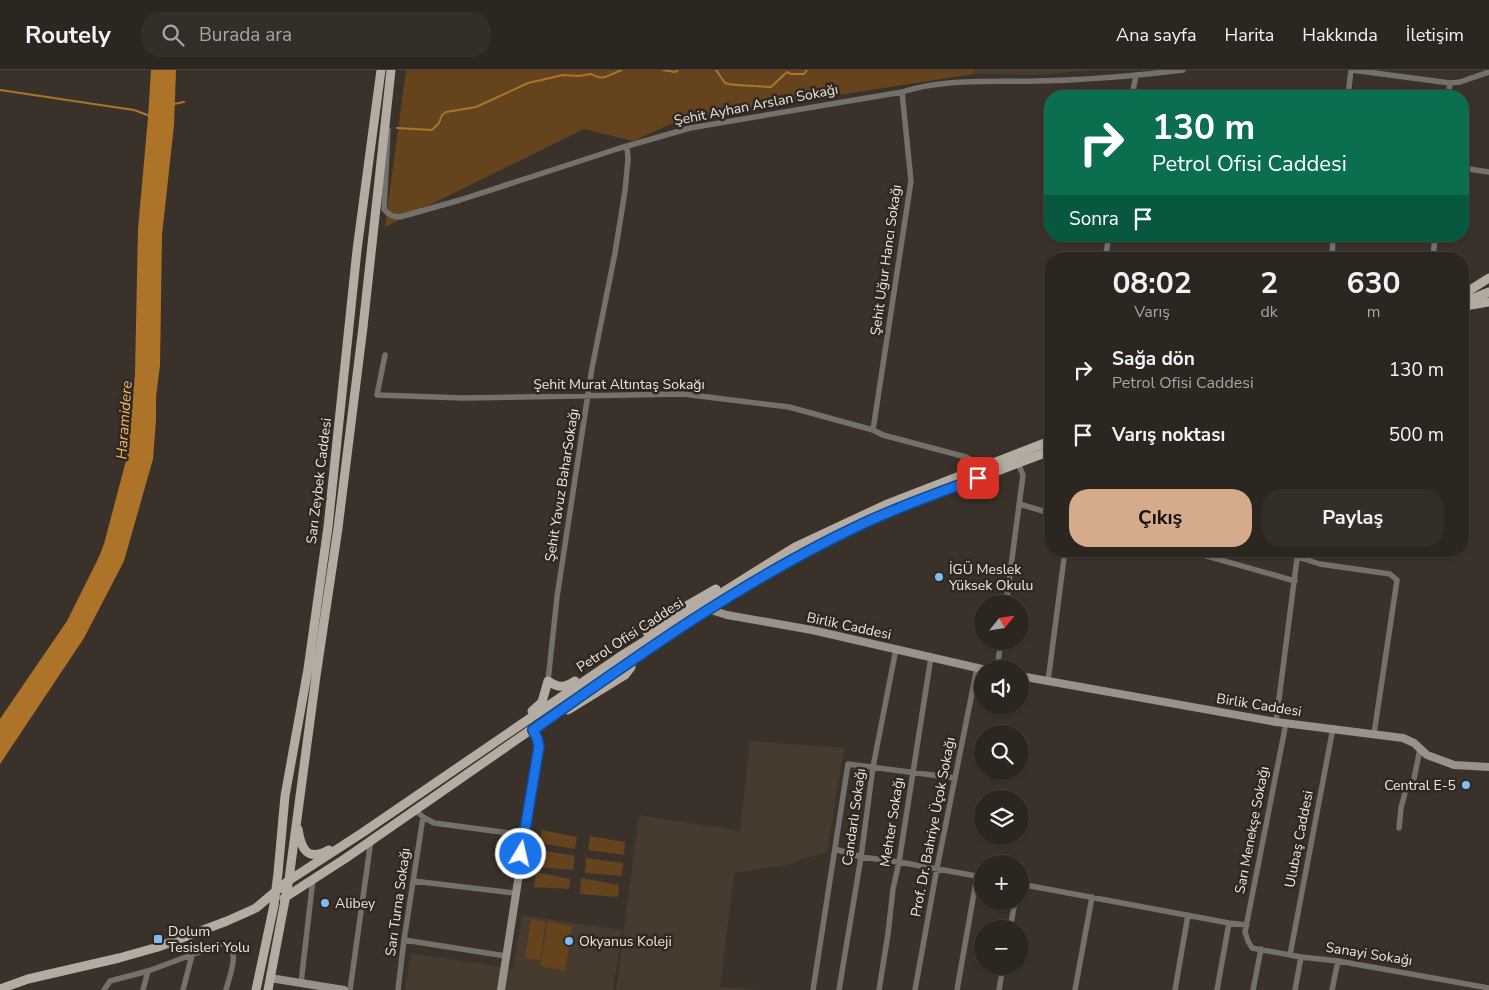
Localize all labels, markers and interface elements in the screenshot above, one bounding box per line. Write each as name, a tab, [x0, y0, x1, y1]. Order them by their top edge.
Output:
search box	[141, 12, 491, 57]
text: Routely	[25, 19, 111, 51]
icon: search	[159, 21, 187, 49]
text: Burada ara	[199, 22, 292, 48]
text: Ana sayfa	[1116, 23, 1196, 47]
text: Harita	[1224, 23, 1274, 47]
text: Hakkında	[1302, 23, 1378, 47]
text: İletişim	[1406, 23, 1464, 47]
street label: Şehit Ayhan Arslan Sokağı	[672, 80, 840, 130]
text: 130 m	[1152, 104, 1255, 151]
icon: right	[1069, 110, 1134, 175]
text: Petrol Ofisi Caddesi	[1152, 149, 1347, 179]
street label: Şehit Uğur Hancı Sokağı	[866, 183, 906, 337]
icon: arrive	[1129, 205, 1157, 233]
text: Sonra	[1069, 206, 1119, 232]
text: 08:02	[1112, 263, 1192, 304]
text: 2	[1260, 263, 1278, 304]
text: 630	[1347, 263, 1401, 304]
text: Varış	[1134, 301, 1170, 323]
text: dk	[1261, 301, 1278, 323]
text: m	[1367, 301, 1380, 323]
text: Sağa dön	[1112, 346, 1195, 372]
icon: right	[1069, 356, 1097, 384]
text: 130 m	[1389, 357, 1444, 383]
text: Petrol Ofisi Caddesi	[1112, 372, 1254, 394]
street label: Şehit Murat Altıntaş Sokağı	[533, 375, 705, 394]
water label: Haramidere	[111, 380, 137, 460]
street label: Şehit Yavuz BaharSokağı	[540, 407, 584, 563]
street label: Sarı Zeybek Caddesi	[302, 417, 336, 545]
icon: arrive	[1069, 421, 1097, 449]
text: Varış noktası	[1112, 422, 1225, 448]
text: 500 m	[1389, 422, 1444, 448]
pin	[957, 457, 999, 499]
icon: arrive	[964, 464, 992, 492]
button: Çıkış	[1069, 489, 1252, 547]
button: Paylaş	[1262, 489, 1444, 547]
place label: İGÜ Meslek Yüksek Okulu	[948, 560, 1033, 595]
marker: İGÜ Meslek Yüksek Okulu	[933, 571, 945, 583]
street label: Petrol Ofisi Caddesi	[573, 593, 687, 677]
north arrow	[974, 595, 1029, 650]
map controls	[974, 595, 1029, 975]
street label: Birlik Caddesi	[805, 608, 893, 644]
button: sound	[974, 660, 1029, 715]
street label: Birlik Caddesi	[1215, 689, 1303, 721]
button: search	[974, 725, 1029, 780]
street label: Prof. Dr. Bahriye Üçok Sokağı	[906, 735, 960, 919]
street label: Sarı Menekşe Sokağı	[1230, 765, 1274, 895]
street label: Candarlı Sokağı	[838, 767, 870, 867]
street label: Mehter Sokağı	[876, 776, 908, 868]
place label: Central E-5	[1384, 776, 1456, 795]
marker: Central E-5	[1460, 779, 1472, 791]
street label: Ulubaş Caddesi	[1280, 789, 1318, 889]
button: layers	[974, 790, 1029, 845]
position arrow	[494, 827, 546, 879]
street label: Sarı Turna Sokağı	[381, 847, 415, 957]
button: +	[974, 855, 1029, 910]
place label: Alibey	[335, 894, 376, 913]
marker: Alibey	[319, 897, 331, 909]
button: −	[974, 920, 1029, 975]
place label: Dolum Tesisleri Yolu	[168, 922, 250, 957]
place label: Okyanus Koleji	[579, 932, 672, 951]
marker: Dolum Tesisleri Yolu	[152, 933, 164, 945]
marker: Okyanus Koleji	[563, 935, 575, 947]
street label: Sanayi Sokağı	[1324, 938, 1414, 970]

